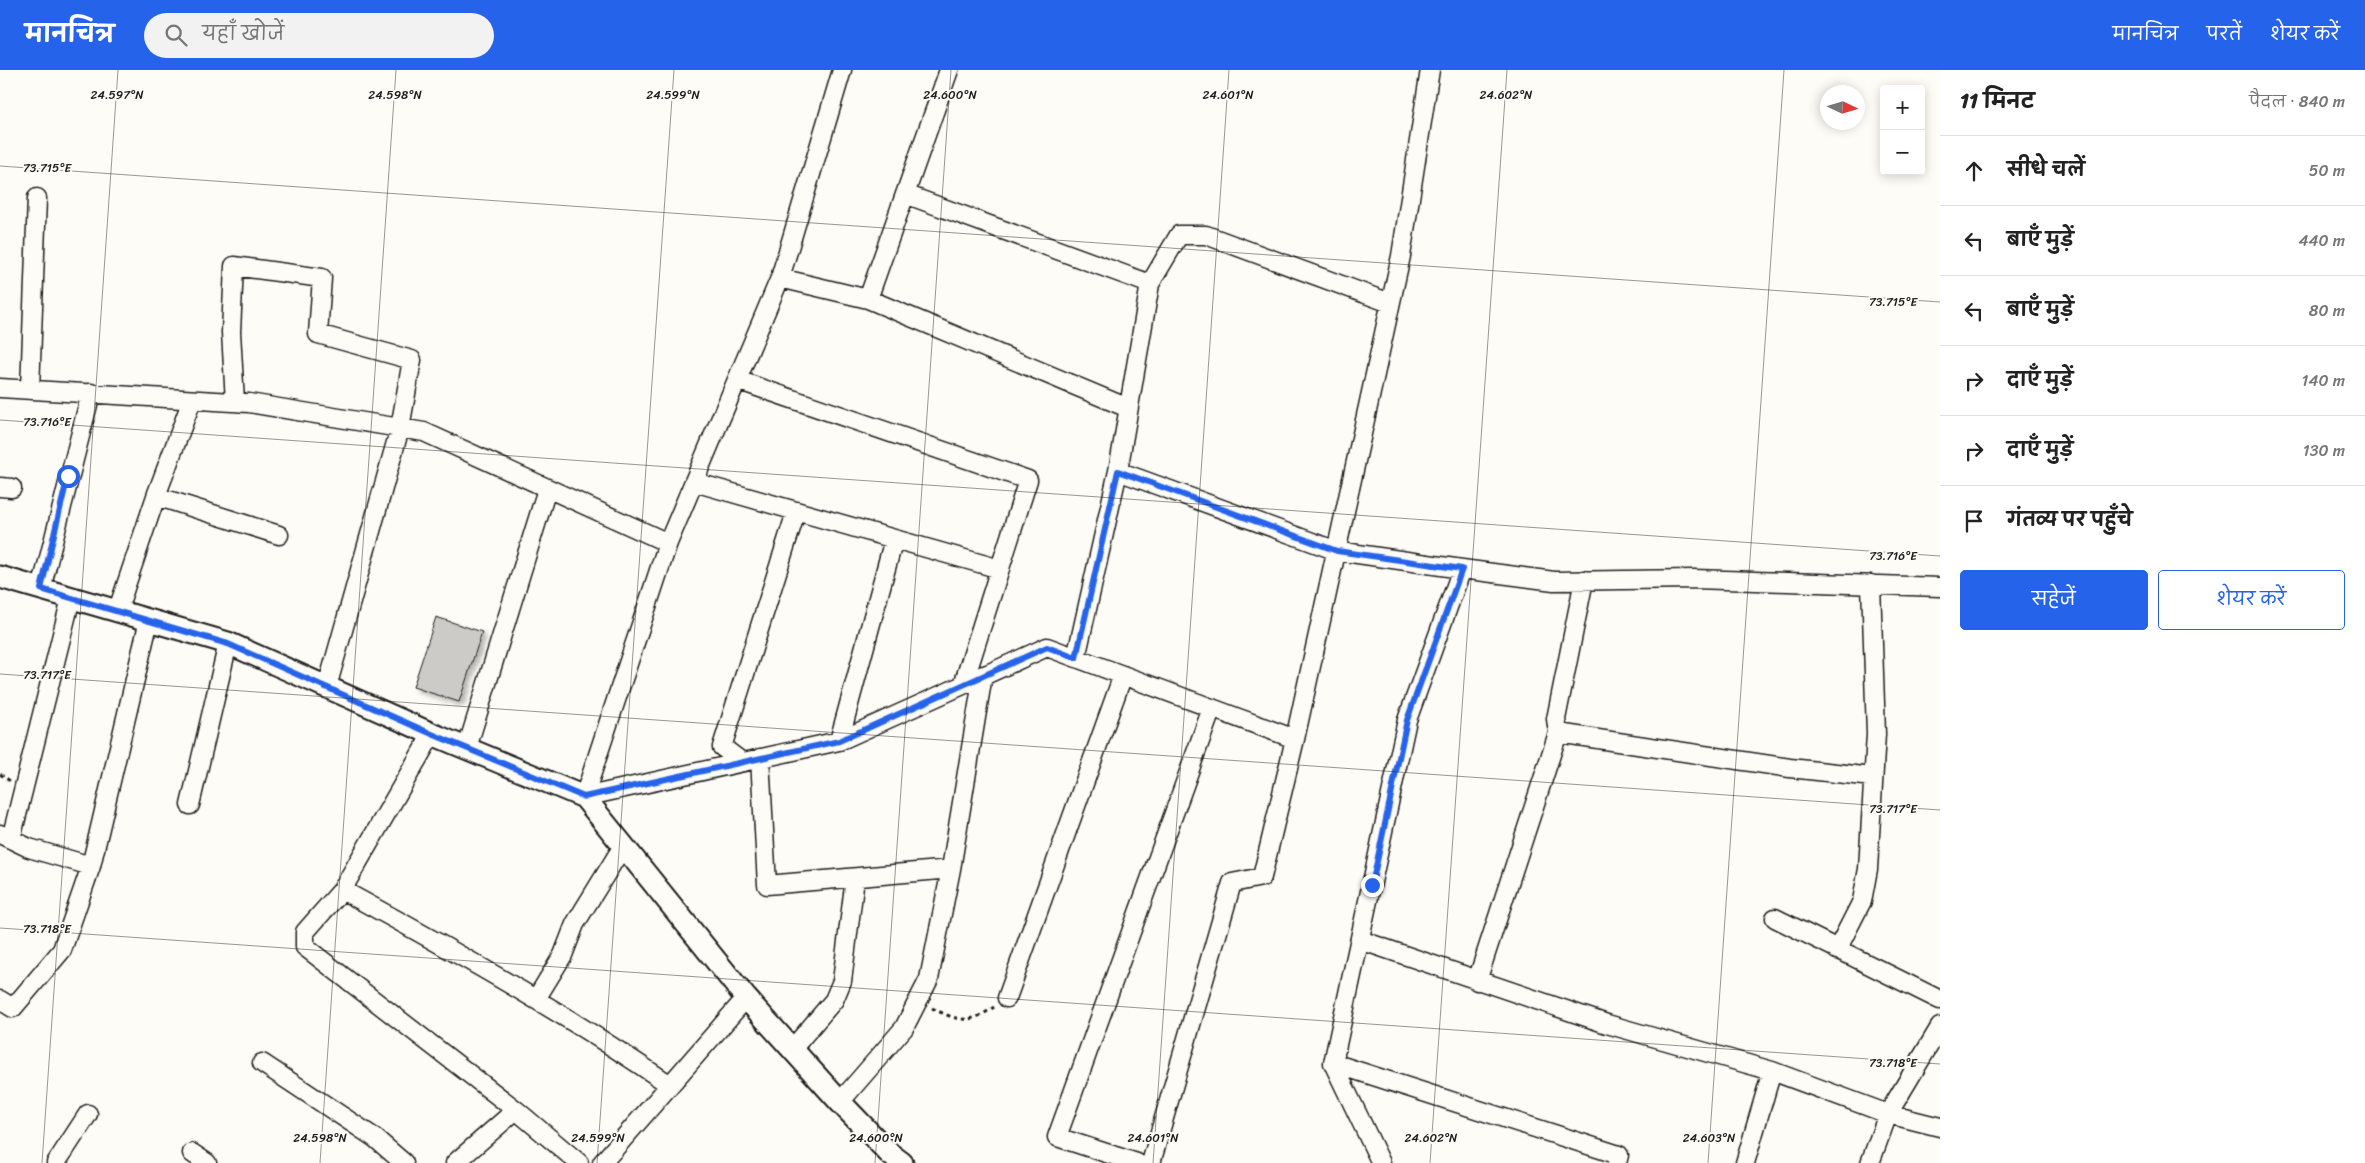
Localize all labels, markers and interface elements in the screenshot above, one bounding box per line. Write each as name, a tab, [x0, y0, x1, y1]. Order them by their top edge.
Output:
text: मानचित्र	[25, 13, 114, 55]
search box	[144, 13, 494, 58]
text: यहाँ खोजें	[202, 17, 284, 50]
text: मानचित्र	[2112, 18, 2179, 50]
text: परतें	[2207, 18, 2242, 50]
text: शेयर करें	[2270, 18, 2340, 50]
icon: search	[162, 21, 190, 49]
text: 11 मिनट	[1960, 82, 2034, 120]
text: 24.597°N	[90, 84, 144, 106]
text: 24.598°N	[368, 84, 422, 106]
text: 24.599°N	[646, 84, 700, 106]
text: 24.600°N	[923, 84, 977, 106]
text: 24.601°N	[1202, 84, 1254, 106]
text: 24.602°N	[1480, 84, 1533, 106]
north arrow	[1820, 85, 1865, 130]
map controls	[1880, 85, 1925, 175]
button: +	[1880, 85, 1925, 130]
text: पैदल · 840 m	[2249, 87, 2345, 116]
button: −	[1880, 130, 1925, 175]
text: सीधे चलें	[2007, 153, 2085, 186]
text: 50 m	[2309, 156, 2345, 185]
text: 73.715°E	[23, 157, 72, 179]
icon: ahead	[1960, 157, 1988, 185]
text: बाएँ मुड़ें	[2007, 223, 2074, 256]
text: 440 m	[2298, 226, 2345, 255]
icon: left	[1960, 227, 1988, 255]
text: 73.715°E	[1869, 291, 1918, 313]
text: बाएँ मुड़ें	[2007, 293, 2074, 326]
text: 80 m	[2309, 296, 2345, 325]
icon: left	[1960, 297, 1988, 325]
text: दाएँ मुड़ें	[2007, 363, 2073, 396]
text: 140 m	[2302, 366, 2345, 395]
icon: right	[1960, 367, 1988, 395]
text: 73.716°E	[23, 411, 72, 433]
text: दाएँ मुड़ें	[2007, 433, 2073, 466]
text: 130 m	[2303, 436, 2345, 465]
icon: right	[1960, 437, 1988, 465]
route start	[57, 465, 80, 488]
text: गंतव्य पर पहुँचे	[2007, 503, 2132, 536]
icon: arrive	[1960, 507, 1988, 535]
text: 73.716°E	[1869, 545, 1918, 567]
button: सहेजें	[1960, 570, 2148, 630]
button: शेयर करें	[2158, 570, 2345, 630]
text: 73.717°E	[23, 664, 72, 686]
text: 73.717°E	[1869, 798, 1918, 820]
route end	[1361, 874, 1384, 897]
text: 73.718°E	[23, 918, 72, 940]
text: 73.718°E	[1869, 1052, 1918, 1074]
text: 24.598°N	[293, 1127, 347, 1149]
text: 24.599°N	[571, 1127, 625, 1149]
text: 24.600°N	[849, 1127, 903, 1149]
text: 24.601°N	[1127, 1127, 1179, 1149]
text: 24.602°N	[1405, 1127, 1458, 1149]
text: 24.603°N	[1683, 1127, 1736, 1149]

